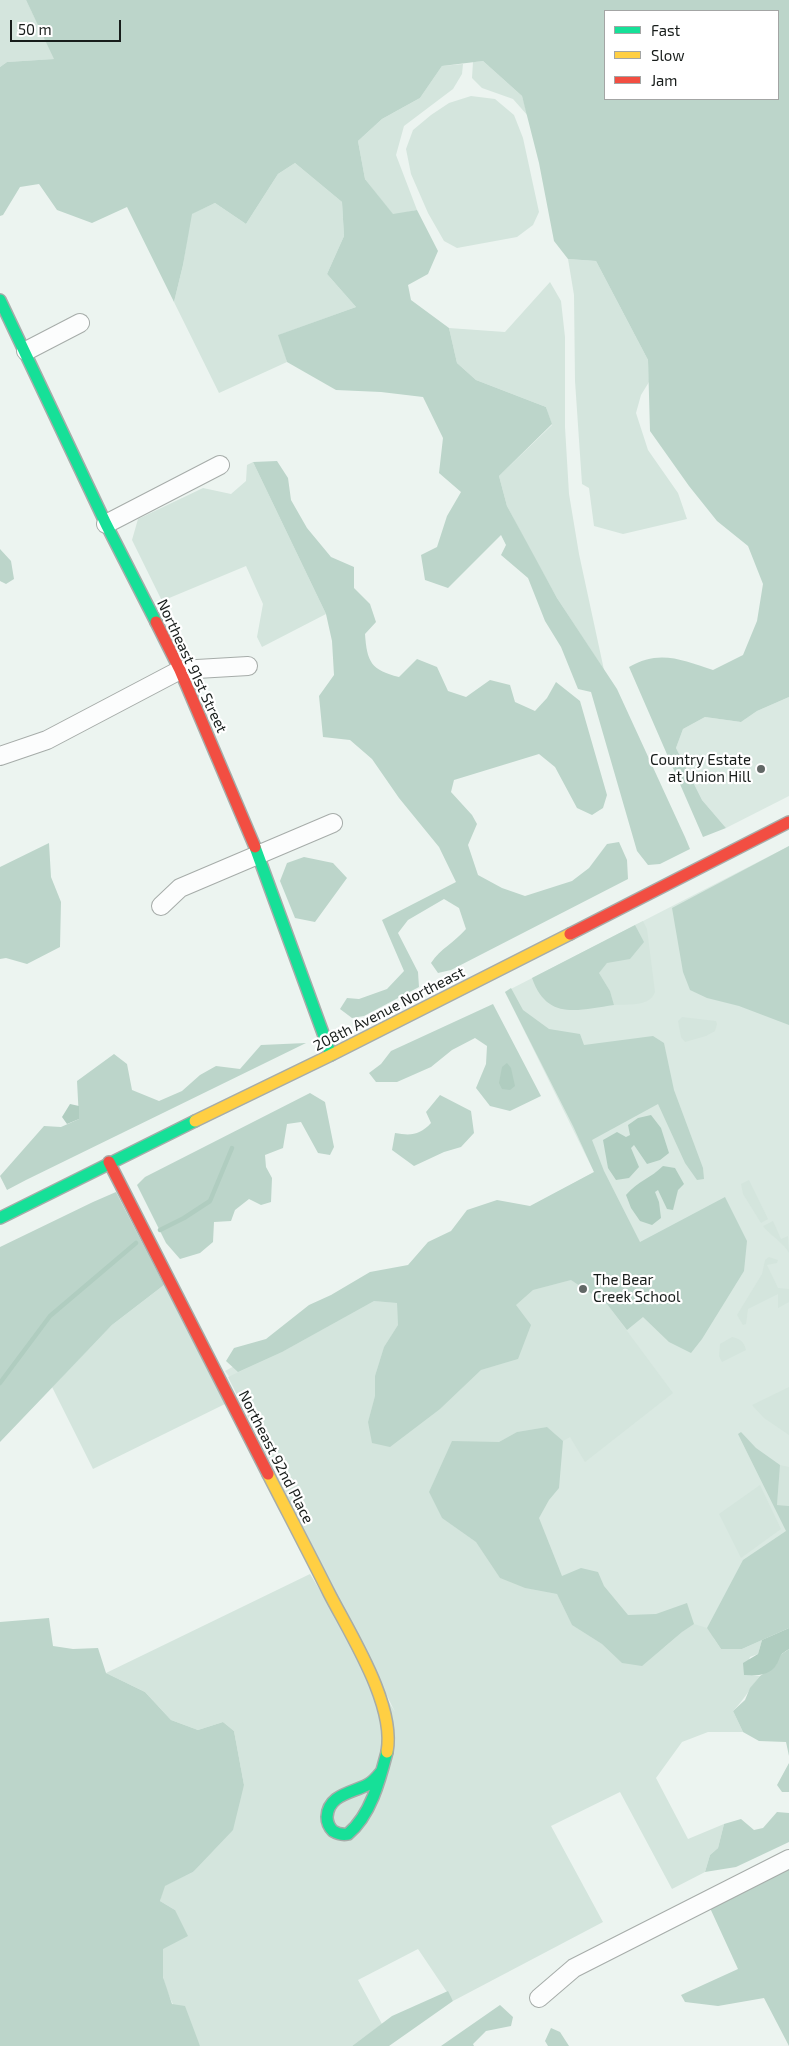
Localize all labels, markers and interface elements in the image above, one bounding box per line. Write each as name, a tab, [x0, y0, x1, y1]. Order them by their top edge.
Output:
scale bar	[12, 10, 124, 42]
legend	[604, 10, 779, 100]
text: 50 m	[18, 20, 52, 38]
text: Fast	[651, 21, 680, 39]
text: Slow	[651, 46, 685, 64]
text: Jam	[651, 71, 677, 89]
street label: Northeast 91st Street	[153, 596, 231, 736]
place label: Country Estate at Union Hill	[650, 751, 751, 786]
marker: Country Estate at Union Hill	[755, 763, 767, 775]
street label: 208th Avenue Northeast	[310, 963, 468, 1055]
place label: The Bear Creek School	[593, 1271, 680, 1306]
marker: The Bear Creek School	[577, 1283, 589, 1295]
street label: Northeast 92nd Place	[235, 1387, 317, 1527]

